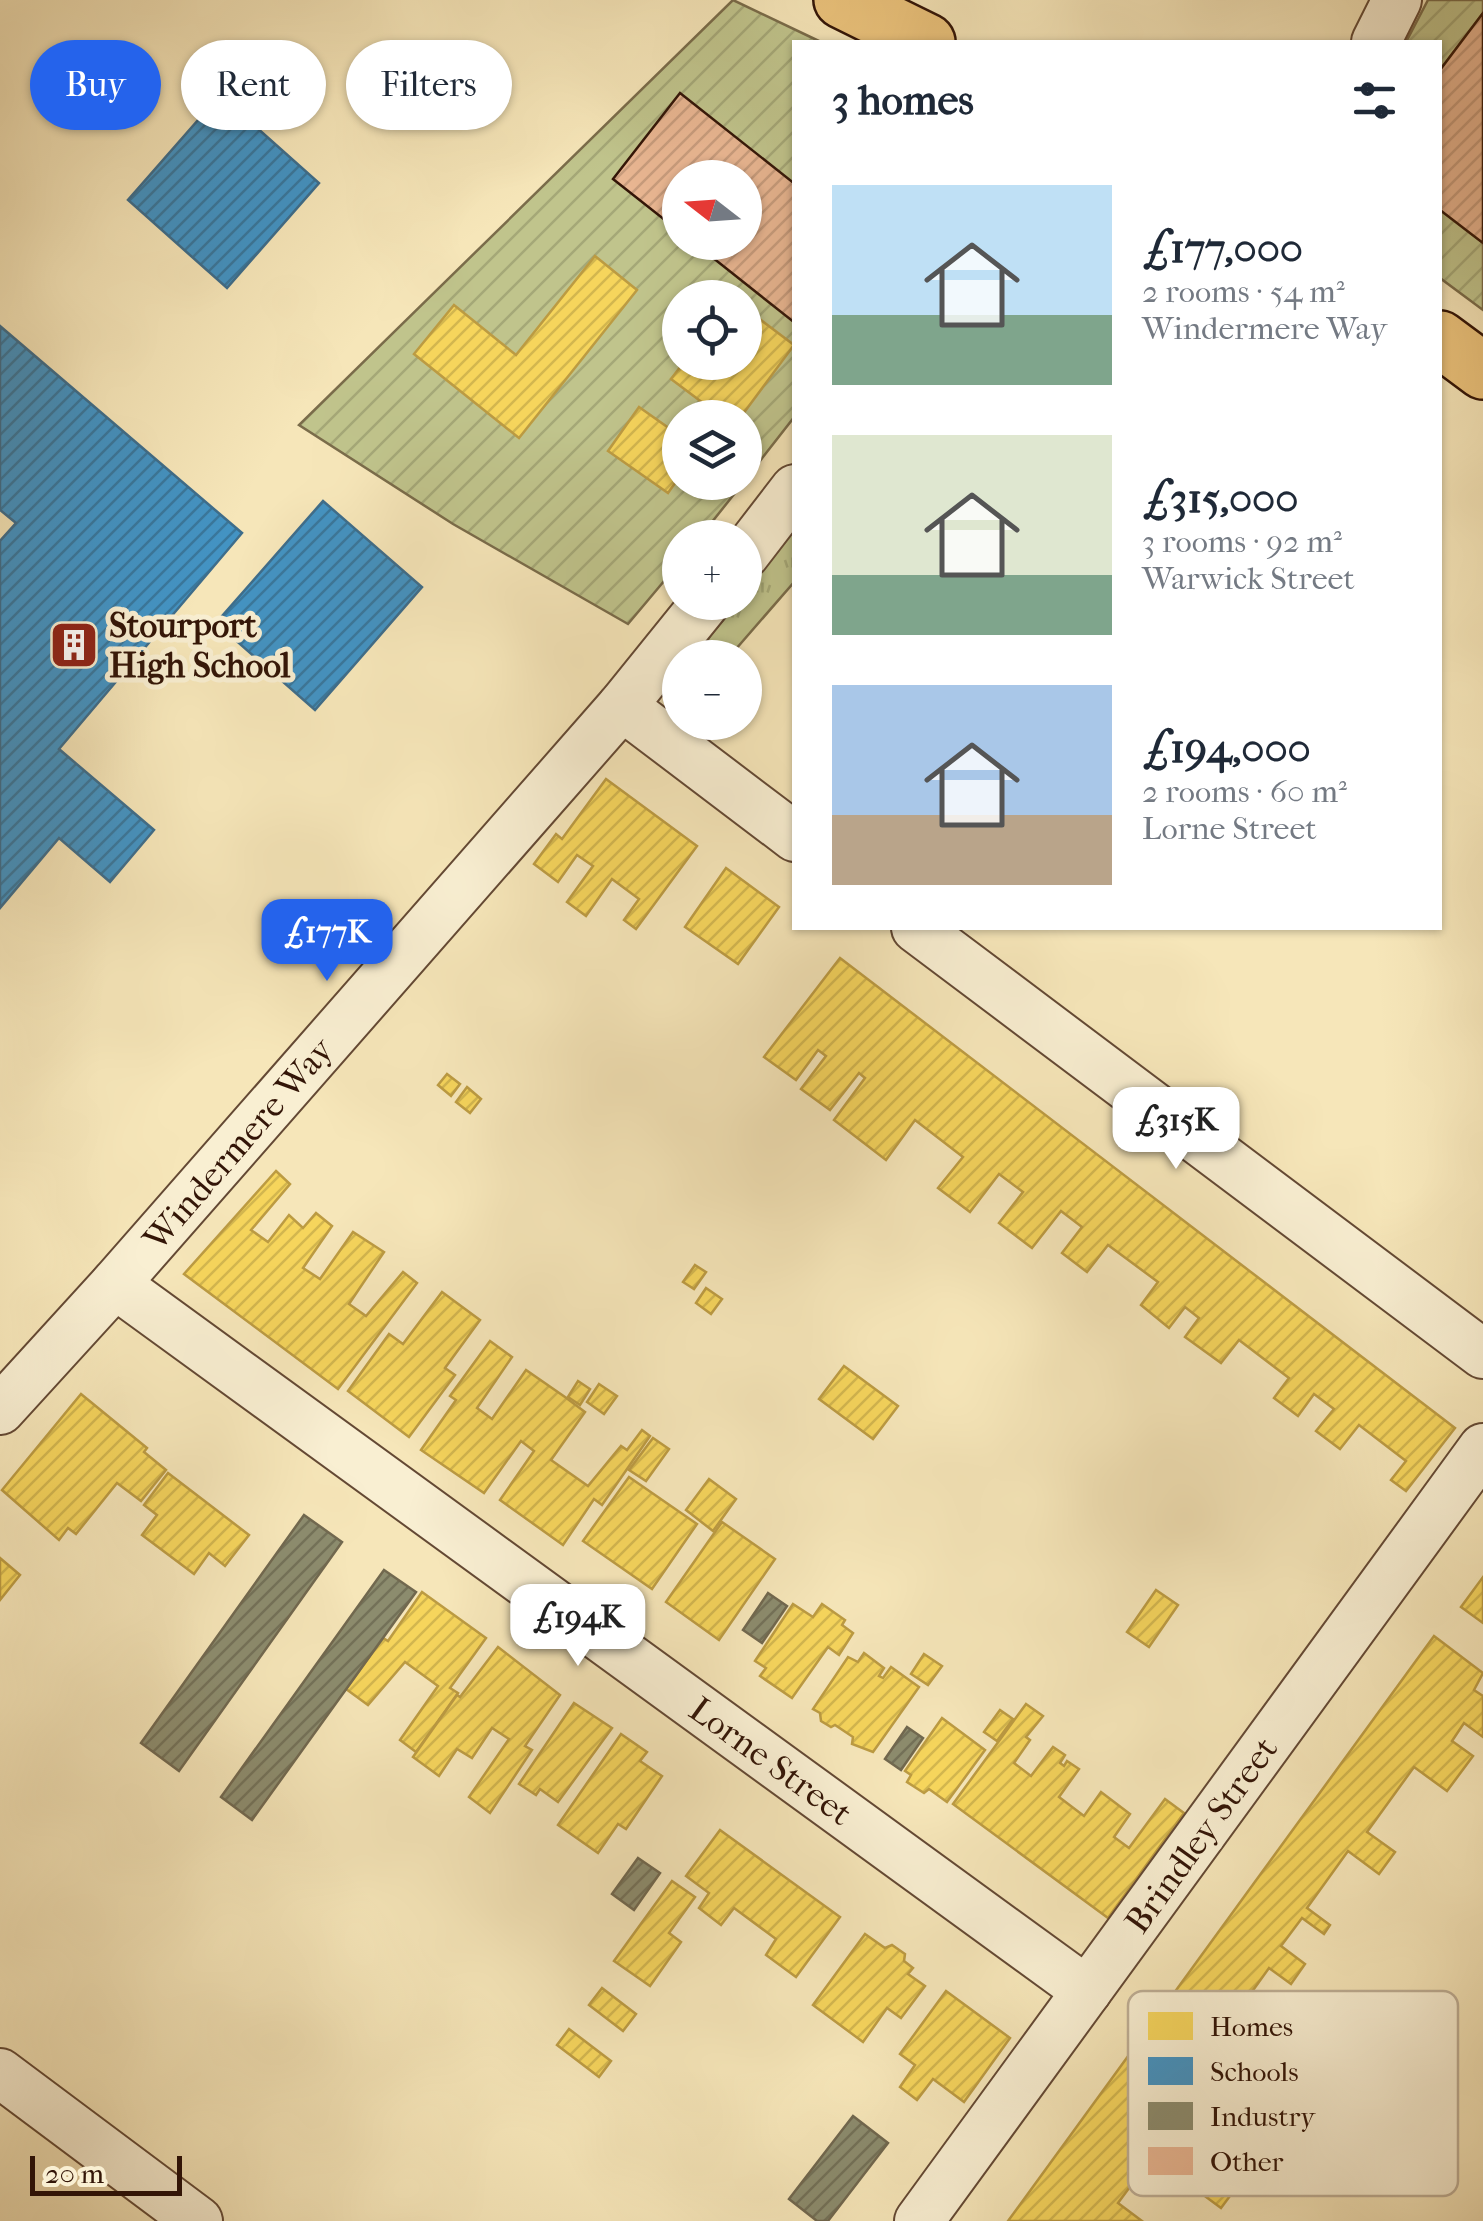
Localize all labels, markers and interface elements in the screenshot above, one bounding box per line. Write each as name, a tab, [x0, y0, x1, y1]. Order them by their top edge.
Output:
chip: Buy	[30, 40, 161, 130]
chip: Rent	[181, 40, 326, 130]
chip: Filters	[346, 40, 512, 130]
icon: filters	[1347, 73, 1402, 128]
text: 3 homes	[832, 76, 974, 125]
north arrow	[662, 160, 762, 260]
map controls	[662, 160, 762, 740]
text: £177,000	[1142, 224, 1303, 273]
icon: home	[912, 225, 1032, 345]
text: 2 rooms · 54 m²	[1142, 273, 1345, 310]
button: locate	[662, 280, 762, 380]
text: Windermere Way	[1142, 310, 1387, 347]
button: layers	[662, 400, 762, 500]
text: £315,000	[1142, 474, 1298, 523]
icon: home	[912, 475, 1032, 595]
button: +	[662, 520, 762, 620]
text: 3 rooms · 92 m²	[1142, 523, 1342, 560]
text: Warwick Street	[1142, 560, 1355, 597]
place label: Stourport High School	[109, 605, 291, 686]
building icon: Stourport High School	[48, 619, 100, 671]
button: −	[662, 640, 762, 740]
text: £194,000	[1142, 724, 1311, 773]
icon: home	[912, 725, 1032, 845]
text: 2 rooms · 60 m²	[1142, 773, 1347, 810]
text: Lorne Street	[1142, 810, 1317, 847]
pin: £177K	[257, 899, 397, 984]
text: £177K	[284, 913, 370, 950]
street label: Windermere Way	[134, 1029, 343, 1260]
pin: £315K	[1106, 1087, 1246, 1172]
text: £315K	[1135, 1101, 1217, 1138]
pin: £194K	[508, 1584, 648, 1669]
text: £194K	[532, 1598, 624, 1635]
street label: Lorne Street	[681, 1689, 860, 1834]
street label: Brindley Street	[1117, 1729, 1286, 1941]
legend	[1128, 1991, 1458, 2196]
text: Homes	[1210, 2010, 1293, 2043]
text: Schools	[1210, 2055, 1299, 2088]
text: Industry	[1210, 2100, 1316, 2133]
text: Other	[1210, 2145, 1284, 2178]
scale bar	[30, 2151, 182, 2196]
text: 20 m	[45, 2157, 104, 2190]

